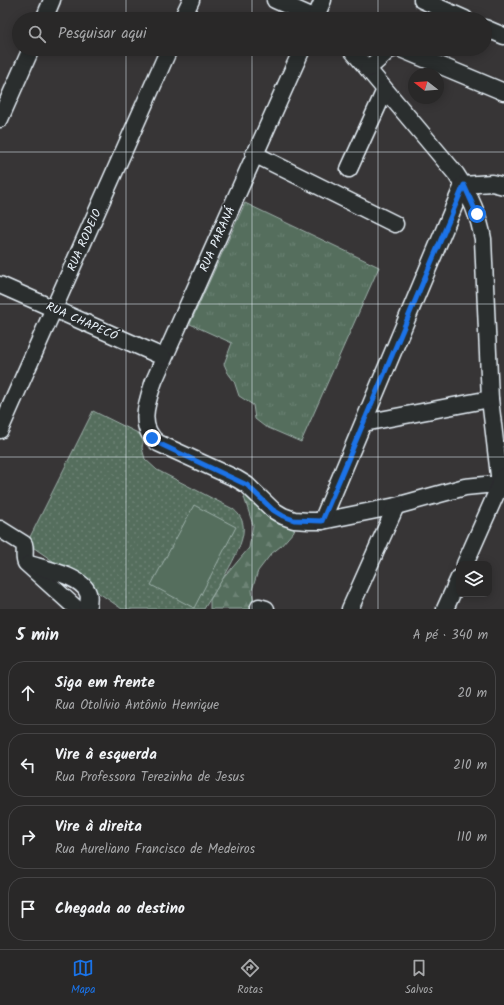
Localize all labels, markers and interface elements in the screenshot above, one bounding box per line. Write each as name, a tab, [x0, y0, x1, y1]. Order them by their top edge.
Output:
search box	[12, 12, 492, 56]
text: Pesquisar aqui	[58, 22, 147, 46]
icon: search	[26, 23, 48, 45]
north arrow	[408, 68, 444, 104]
street label: RUA PARANÁ	[195, 203, 240, 275]
street label: RUA RODEIO	[62, 205, 107, 274]
route start	[468, 205, 486, 223]
street label: RUA CHAPECÓ	[43, 297, 121, 346]
route end	[143, 429, 161, 447]
map controls	[456, 561, 492, 597]
button: layers	[456, 561, 492, 597]
text: 5 min	[16, 622, 59, 649]
text: A pé · 340 m	[413, 625, 488, 646]
text: Siga em frente	[55, 671, 155, 695]
icon: ahead	[17, 682, 39, 704]
text: 20 m	[457, 683, 487, 704]
text: Rua Otolívio Antônio Henrique	[55, 695, 219, 716]
text: Vire à esquerda	[55, 743, 157, 767]
icon: left	[17, 754, 39, 776]
text: 210 m	[453, 755, 487, 776]
text: Rua Professora Terezinha de Jesus	[55, 767, 245, 788]
text: Vire à direita	[55, 815, 142, 839]
icon: right	[17, 826, 39, 848]
text: 110 m	[457, 827, 487, 848]
text: Rua Aureliano Francisco de Medeiros	[55, 839, 255, 860]
text: Chegada ao destino	[55, 897, 185, 921]
icon: arrive	[17, 898, 39, 920]
tab: Mapa	[71, 957, 95, 999]
tab: Rotas	[237, 957, 263, 999]
tab: Salvos	[405, 957, 433, 999]

